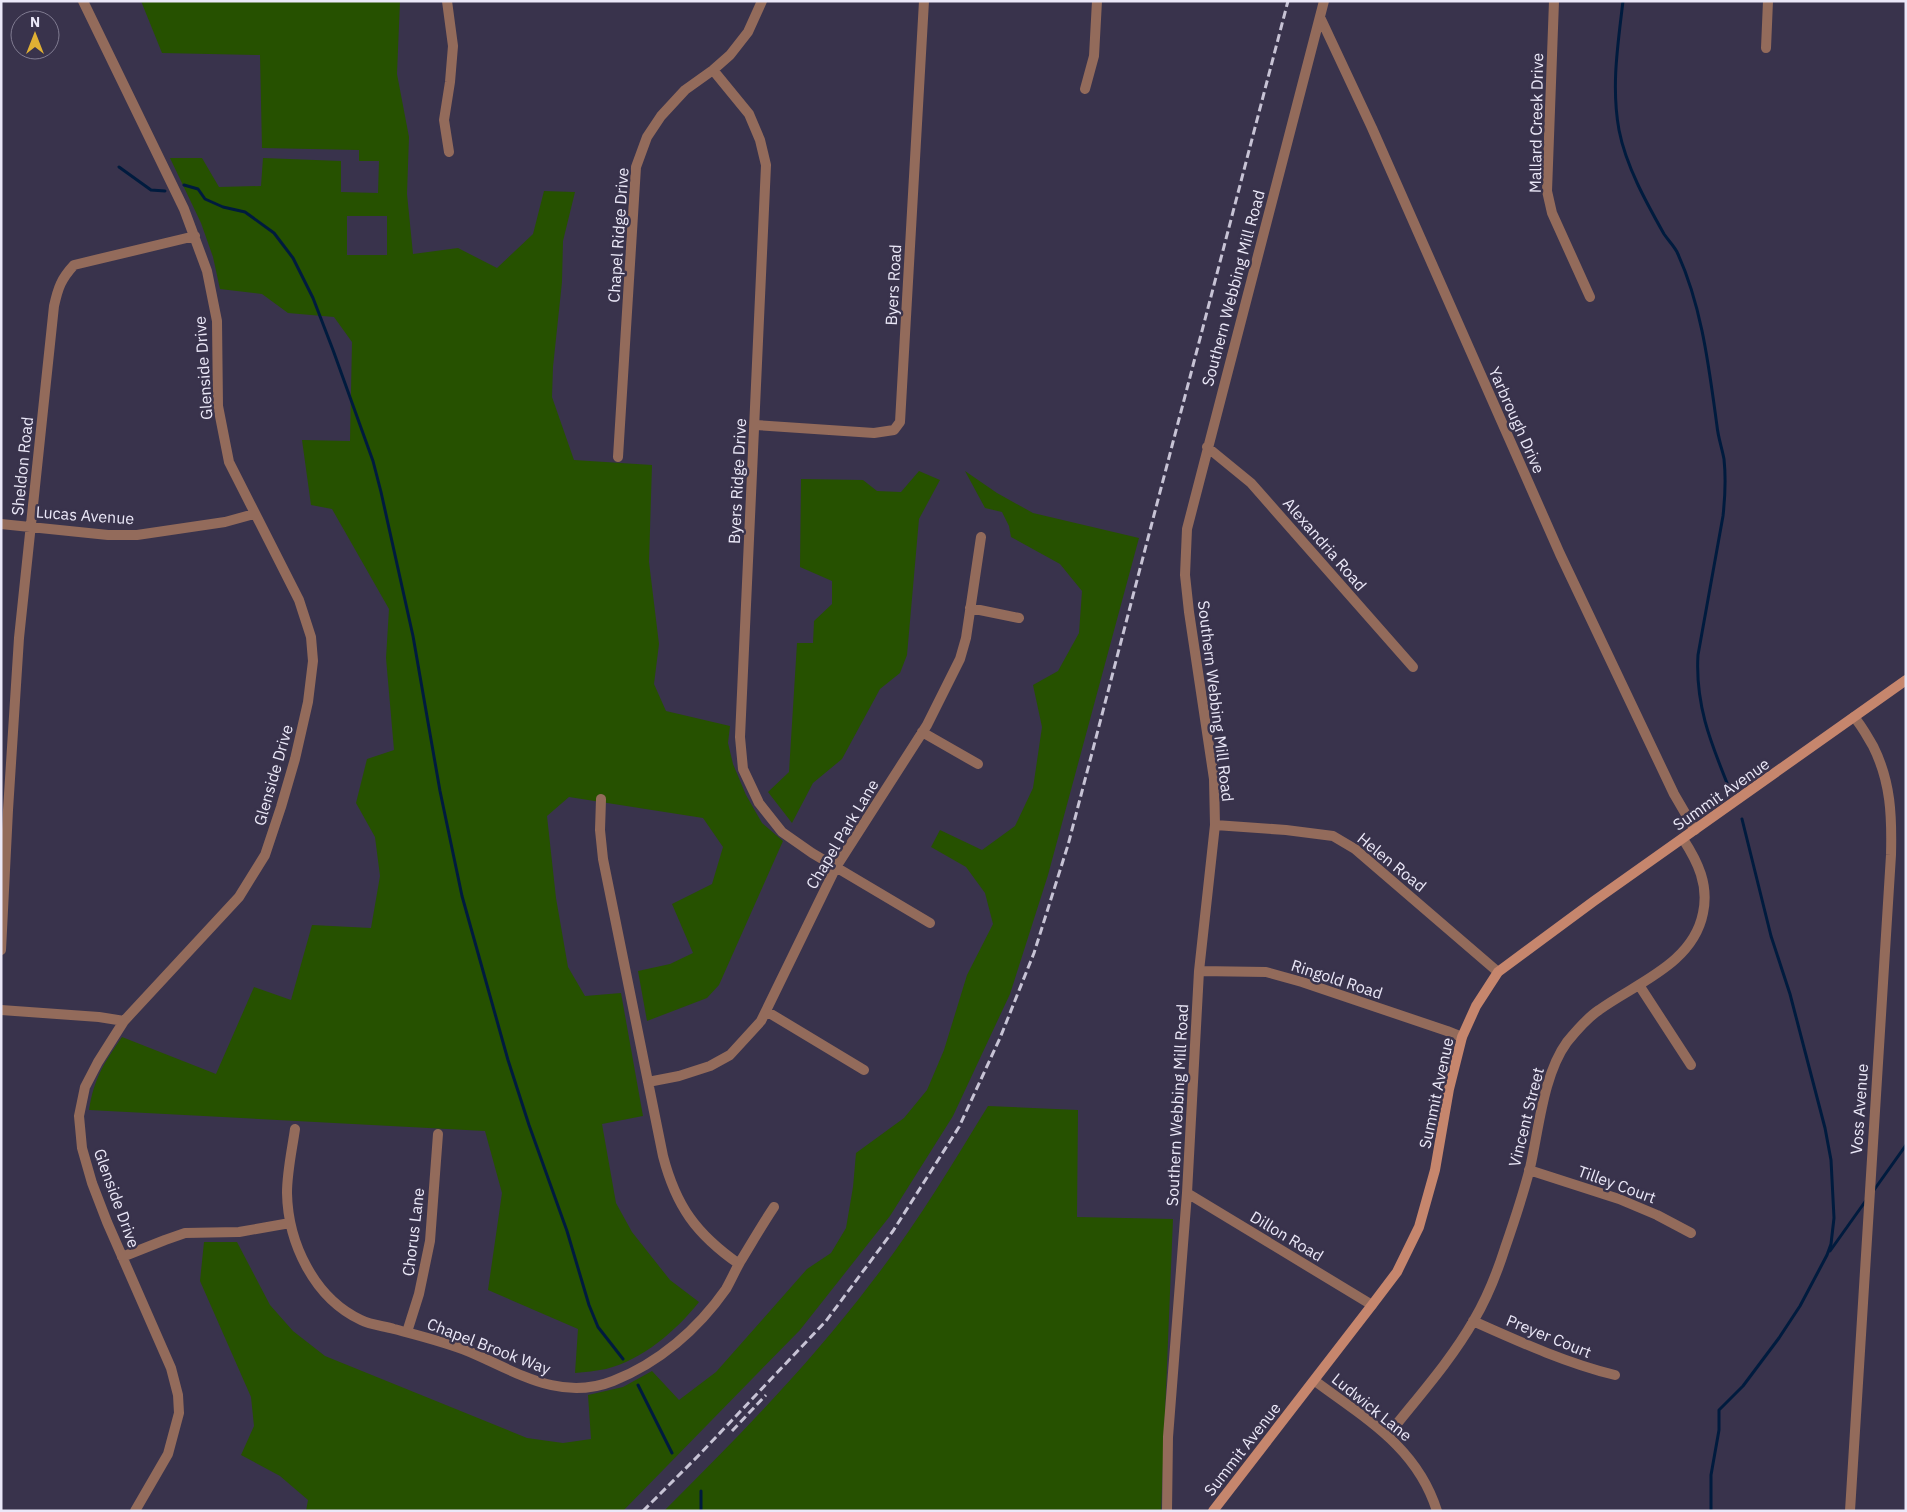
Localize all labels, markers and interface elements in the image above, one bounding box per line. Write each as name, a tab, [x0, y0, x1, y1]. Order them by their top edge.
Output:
north arrow	[10, 10, 60, 60]
text: N	[30, 13, 40, 31]
street label: Mallard Creek Drive	[1525, 53, 1547, 193]
street label: Chapel Ridge Drive	[603, 167, 633, 303]
street label: Southern Webbing Mill Road	[1197, 188, 1269, 388]
street label: Byers Road	[881, 244, 905, 326]
street label: Glenside Drive	[189, 315, 217, 421]
street label: Yarbrough Drive	[1485, 364, 1550, 477]
street label: Sheldon Road	[7, 416, 37, 516]
street label: Byers Ridge Drive	[724, 417, 750, 544]
street label: Alexandria Road	[1279, 493, 1371, 595]
street label: Lucas Avenue	[35, 502, 135, 528]
street label: Southern Webbing Mill Road	[1194, 599, 1238, 803]
street label: Glenside Drive	[249, 722, 297, 828]
street label: Summit Avenue	[1669, 753, 1773, 835]
street label: Chapel Park Lane	[801, 775, 883, 892]
street label: Helen Road	[1353, 828, 1431, 896]
street label: Ringold Road	[1289, 955, 1385, 1003]
street label: Southern Webbing Mill Road	[1162, 1003, 1192, 1207]
street label: Summit Avenue	[1414, 1035, 1458, 1150]
street label: Voss Avenue	[1846, 1063, 1872, 1155]
street label: Vincent Street	[1504, 1065, 1548, 1169]
street label: Glenside Drive	[90, 1146, 144, 1251]
street label: Tilley Court	[1575, 1161, 1659, 1207]
street label: Chorus Lane	[398, 1186, 428, 1277]
street label: Dillon Road	[1247, 1206, 1327, 1266]
street label: Preyer Court	[1504, 1310, 1594, 1362]
street label: Chapel Brook Way	[424, 1313, 554, 1379]
street label: Ludwick Lane	[1328, 1369, 1416, 1445]
street label: Summit Avenue	[1199, 1398, 1285, 1500]

